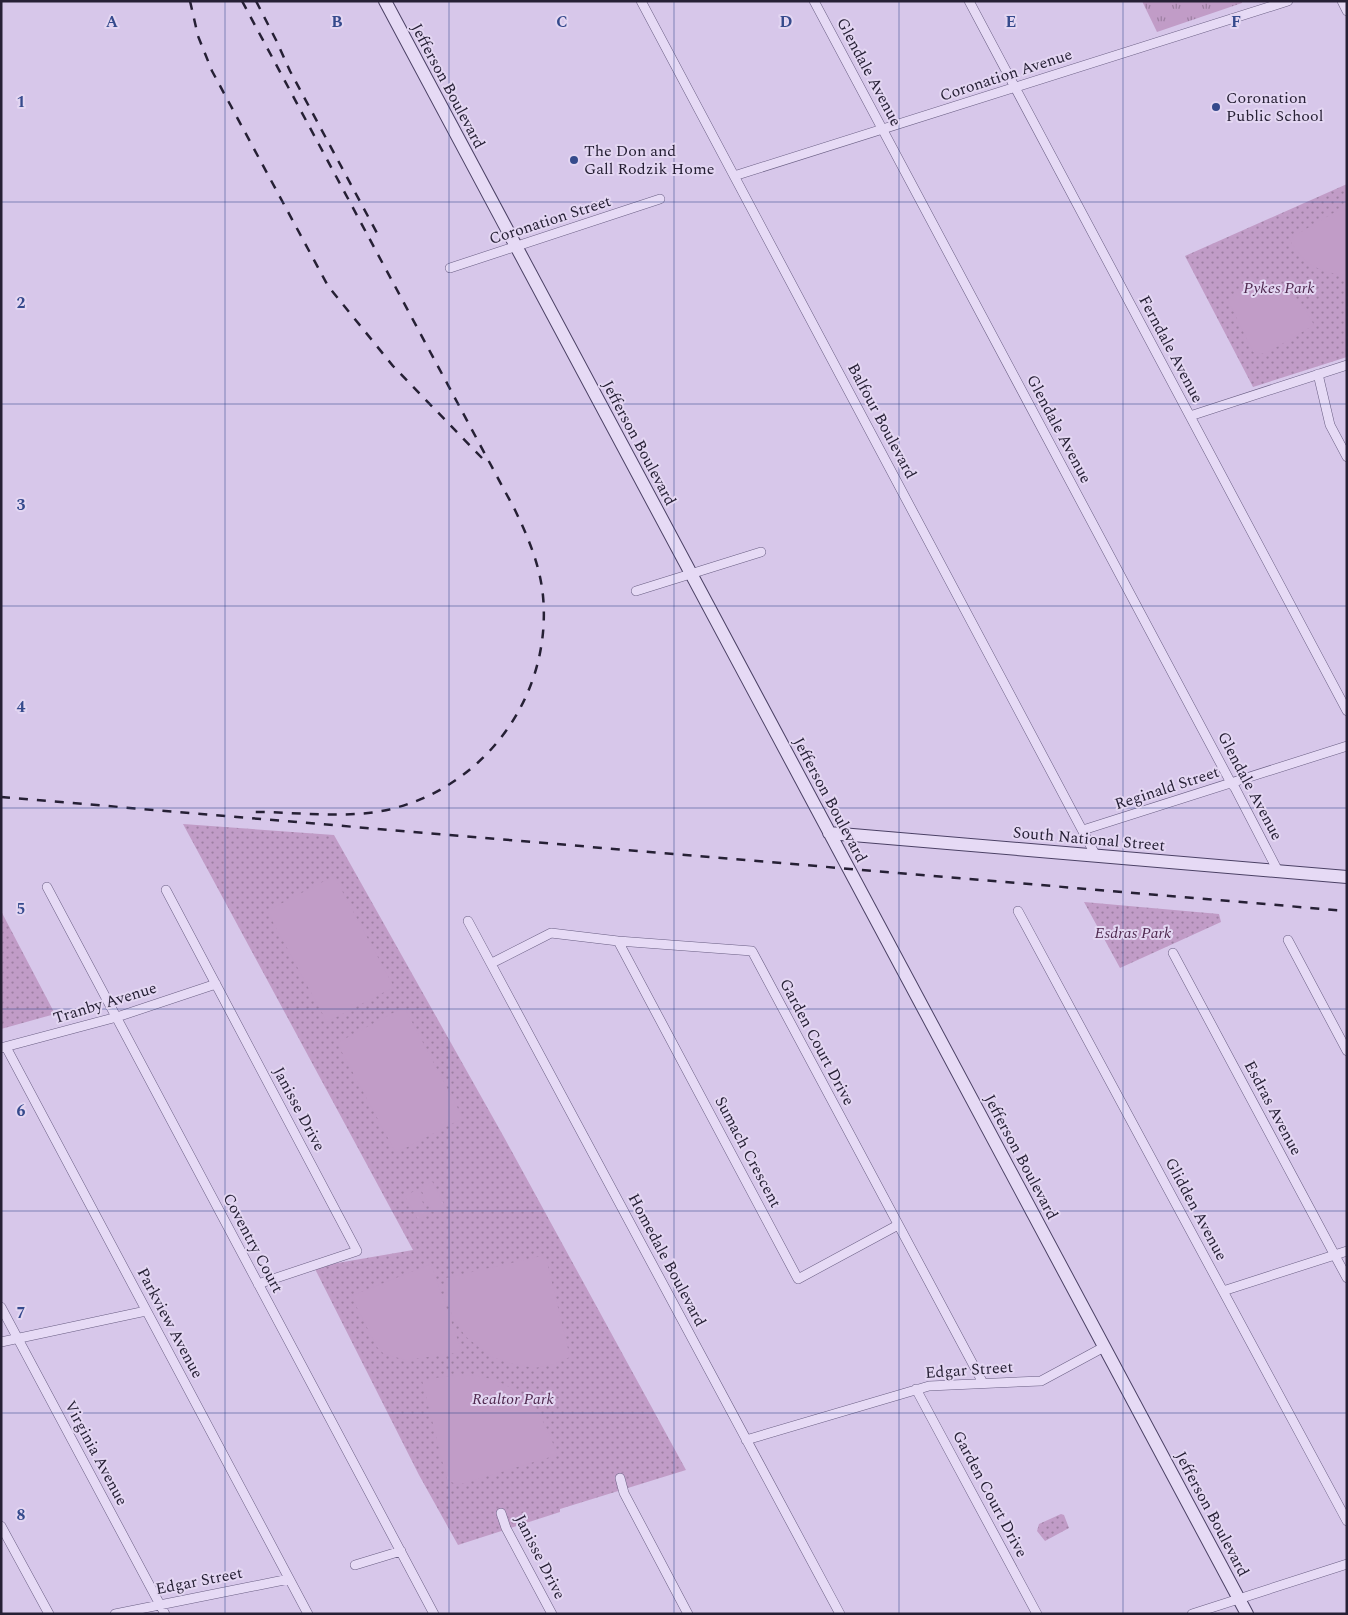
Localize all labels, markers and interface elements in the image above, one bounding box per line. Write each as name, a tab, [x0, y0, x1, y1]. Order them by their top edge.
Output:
text: A	[106, 10, 119, 34]
text: B	[331, 10, 343, 34]
text: C	[556, 10, 568, 34]
text: D	[780, 10, 793, 34]
text: E	[1006, 10, 1016, 34]
text: F	[1231, 10, 1241, 34]
street label: Glendale Avenue	[830, 13, 908, 131]
street label: Jefferson Boulevard	[405, 19, 491, 153]
street label: Coronation Avenue	[937, 42, 1075, 108]
place label: Coronation Public School	[1226, 86, 1323, 128]
text: 1	[17, 90, 25, 114]
marker: Coronation Public School	[1210, 101, 1222, 113]
place label: The Don and Gall Rodzik Home	[584, 139, 714, 181]
marker: The Don and Gall Rodzik Home	[568, 154, 580, 166]
street label: Coronation Street	[486, 189, 614, 251]
park label: Pykes Park	[1243, 276, 1315, 300]
text: 2	[17, 291, 26, 315]
street label: Ferndale Avenue	[1133, 291, 1209, 407]
street label: Balfour Boulevard	[841, 359, 923, 483]
street label: Glendale Avenue	[1020, 370, 1098, 488]
street label: Jefferson Boulevard	[596, 376, 682, 510]
text: 3	[17, 493, 26, 517]
text: 4	[17, 695, 26, 719]
street label: Glendale Avenue	[1211, 727, 1289, 845]
street label: Jefferson Boulevard	[787, 733, 873, 867]
street label: Reginald Street	[1112, 760, 1223, 816]
street label: South National Street	[1012, 820, 1167, 858]
text: 5	[17, 897, 25, 921]
park label: Esdras Park	[1095, 921, 1172, 945]
street label: Garden Court Drive	[773, 974, 861, 1110]
street label: Tranby Avenue	[50, 976, 160, 1030]
street label: Esdras Avenue	[1238, 1056, 1308, 1160]
street label: Janisse Drive	[267, 1063, 331, 1155]
street label: Jefferson Boulevard	[978, 1090, 1064, 1224]
street label: Sumach Crescent	[709, 1092, 788, 1212]
text: 6	[17, 1099, 26, 1123]
street label: Glidden Avenue	[1159, 1153, 1233, 1265]
street label: Coventry Court	[217, 1189, 290, 1298]
street label: Homedale Boulevard	[622, 1189, 712, 1331]
street label: Parkview Avenue	[131, 1263, 209, 1383]
text: 7	[17, 1301, 26, 1325]
street label: Edgar Street	[924, 1355, 1014, 1385]
park label: Realtor Park	[472, 1387, 554, 1411]
street label: Virginia Avenue	[58, 1396, 134, 1510]
street label: Garden Court Drive	[946, 1426, 1034, 1562]
street label: Jefferson Boulevard	[1169, 1447, 1255, 1581]
text: 8	[17, 1503, 26, 1527]
street label: Janisse Drive	[508, 1510, 572, 1604]
street label: Edgar Street	[153, 1561, 245, 1601]

